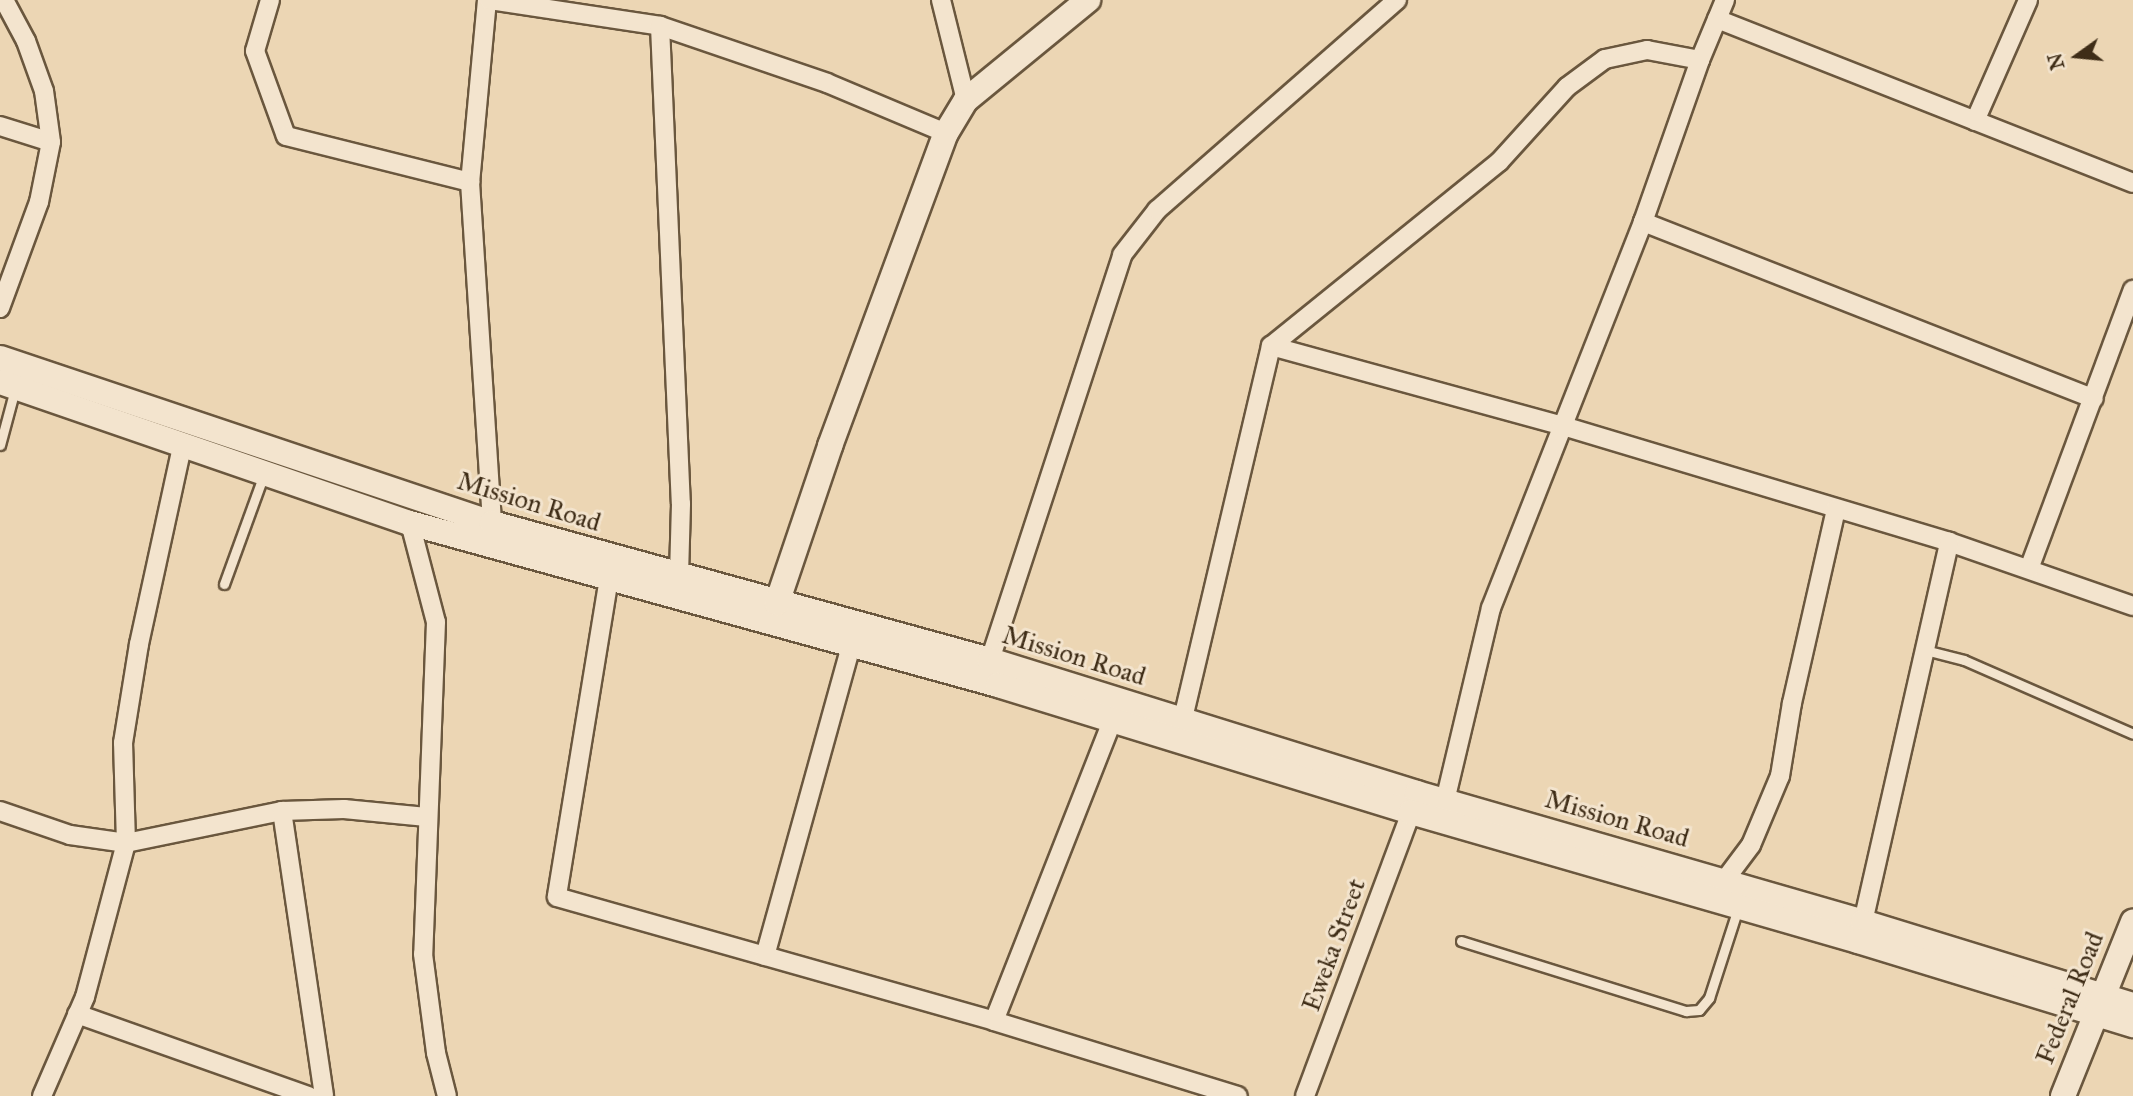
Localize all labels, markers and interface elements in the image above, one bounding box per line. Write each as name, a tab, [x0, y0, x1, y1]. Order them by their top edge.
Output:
north arrow	[2042, 21, 2112, 91]
text: N	[2043, 51, 2069, 72]
street label: Mission Road	[454, 465, 604, 539]
street label: Mission Road	[999, 619, 1149, 693]
street label: Mission Road	[1541, 784, 1693, 854]
street label: Eweka Street	[1296, 874, 1372, 1016]
street label: Federal Road	[2029, 927, 2111, 1069]

